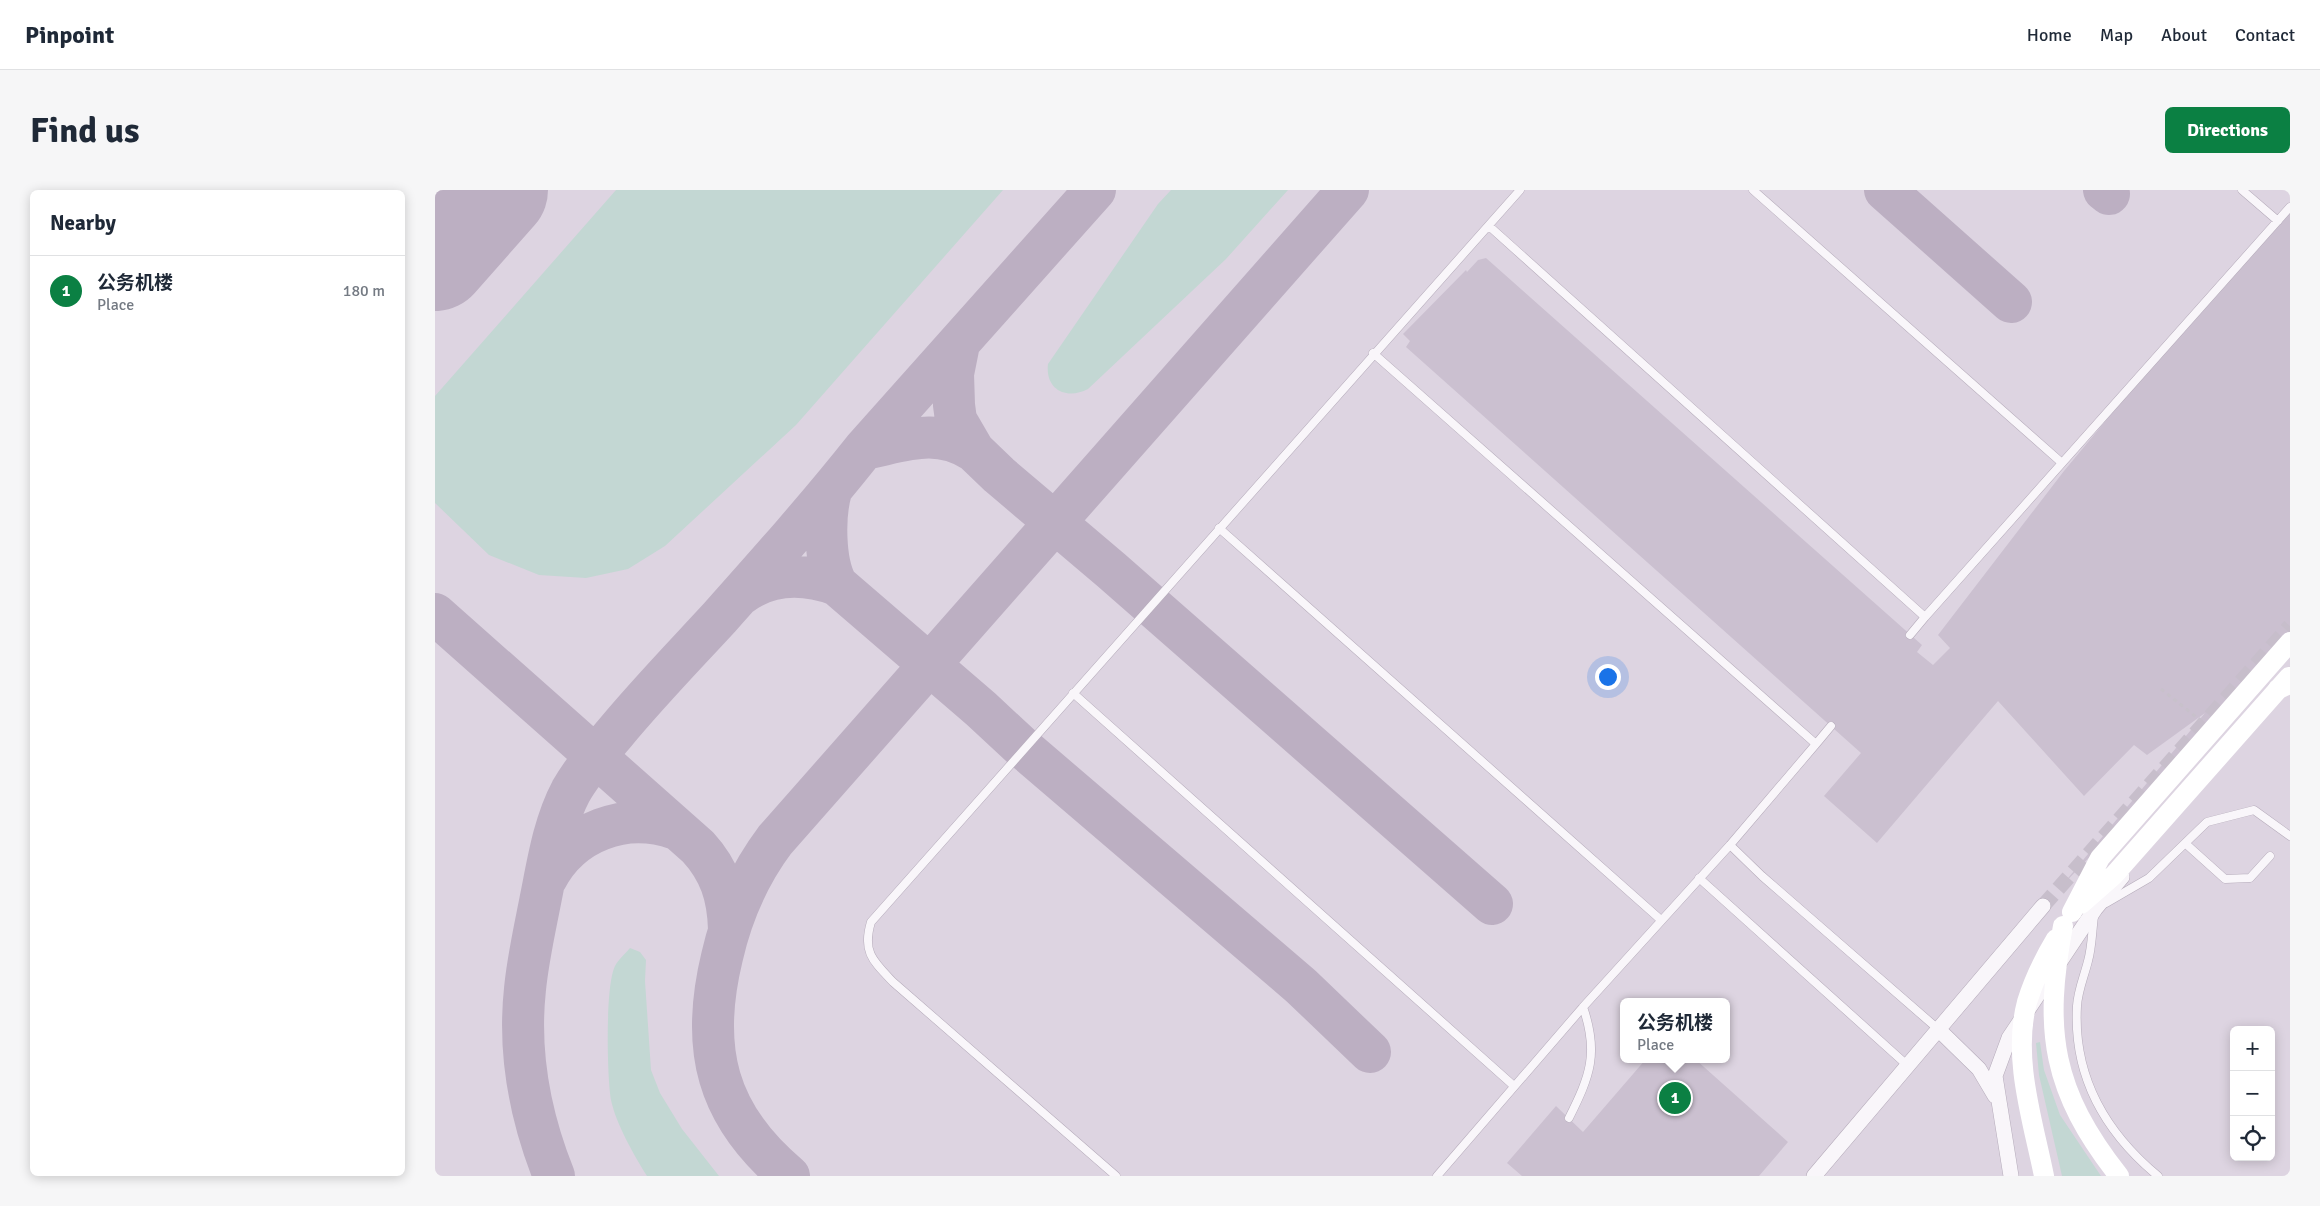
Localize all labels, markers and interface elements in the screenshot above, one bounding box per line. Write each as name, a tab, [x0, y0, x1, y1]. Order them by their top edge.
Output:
text: Pinpoint	[25, 20, 114, 50]
text: Home	[2027, 24, 2072, 46]
text: Map	[2100, 24, 2133, 46]
text: About	[2161, 24, 2207, 46]
text: Contact	[2235, 24, 2295, 46]
button: Directions	[2165, 107, 2290, 153]
text: Find us	[30, 109, 140, 152]
text: Nearby	[50, 210, 116, 236]
text: 公务机楼	[97, 271, 173, 295]
text: 1	[62, 281, 70, 301]
text: 180 m	[343, 281, 385, 301]
text: Place	[97, 295, 134, 315]
your location	[1595, 664, 1621, 690]
popup	[1620, 998, 1730, 1063]
text: 公务机楼	[1637, 1011, 1713, 1035]
map controls	[2230, 1026, 2275, 1161]
button: +	[2230, 1026, 2275, 1071]
text: Place	[1637, 1035, 1674, 1055]
button: −	[2230, 1071, 2275, 1116]
pin: 1	[1659, 1079, 1691, 1117]
button: locate	[2230, 1116, 2275, 1161]

